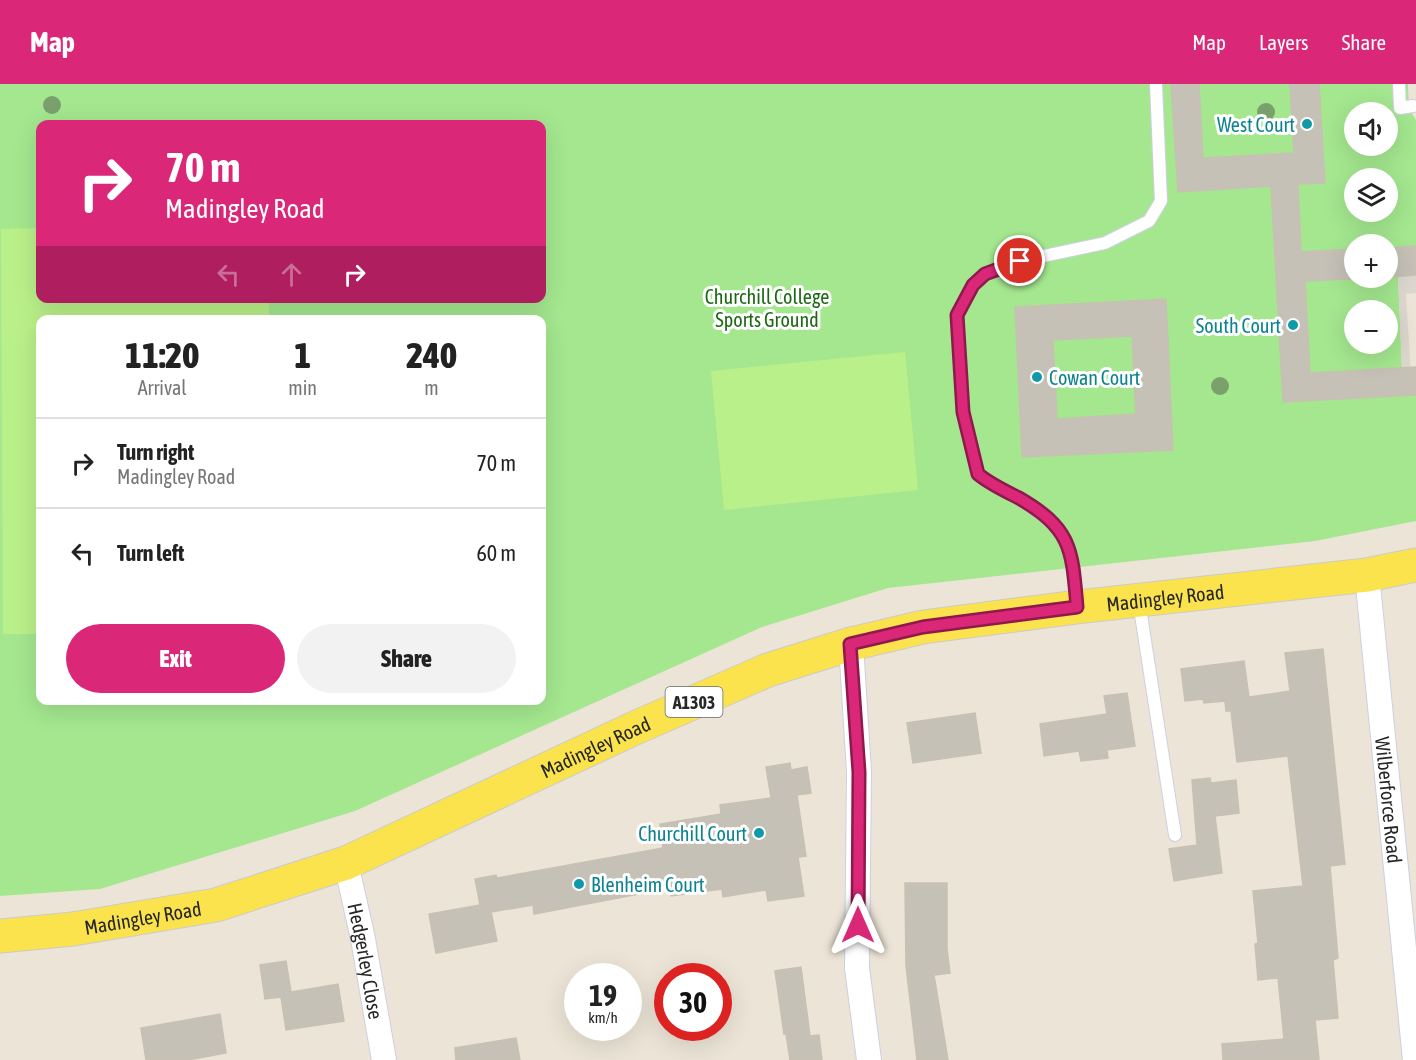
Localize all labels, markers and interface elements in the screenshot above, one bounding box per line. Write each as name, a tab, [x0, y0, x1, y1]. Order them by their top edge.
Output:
text: Map	[30, 26, 75, 58]
text: Map	[1192, 30, 1226, 54]
text: Layers	[1259, 30, 1309, 54]
text: Share	[1342, 30, 1386, 54]
map controls	[1344, 102, 1398, 354]
button: sound	[1344, 102, 1398, 156]
place label: West Court	[1217, 113, 1295, 136]
marker: West Court	[1300, 117, 1314, 131]
text: 70 m	[165, 143, 240, 191]
icon: right	[66, 144, 144, 222]
button: layers	[1344, 168, 1398, 222]
text: Madingley Road	[165, 193, 325, 224]
button: +	[1344, 234, 1398, 288]
pin	[994, 235, 1045, 286]
icon: arrive	[1003, 244, 1036, 277]
icon: left	[212, 258, 245, 291]
icon: ahead	[275, 258, 308, 291]
icon: right	[338, 258, 371, 291]
park label: Churchill College Sports Ground	[705, 285, 829, 331]
button: −	[1344, 300, 1398, 354]
place label: South Court	[1196, 314, 1281, 337]
marker: South Court	[1286, 318, 1300, 332]
text: 11:20	[125, 334, 199, 376]
text: 1	[294, 334, 311, 376]
text: 240	[406, 334, 457, 376]
place label: Cowan Court	[1049, 366, 1140, 389]
marker: Cowan Court	[1030, 370, 1044, 384]
text: Arrival	[138, 376, 187, 399]
text: min	[288, 376, 317, 399]
text: m	[424, 376, 439, 399]
text: Turn right	[117, 439, 194, 465]
icon: right	[66, 447, 99, 480]
text: 70 m	[476, 450, 516, 476]
text: Madingley Road	[117, 465, 235, 488]
icon: left	[66, 537, 99, 570]
text: Turn left	[117, 540, 184, 566]
text: 60 m	[476, 540, 516, 566]
street label: Madingley Road	[1105, 579, 1225, 615]
button: Exit	[66, 624, 285, 693]
button: Share	[297, 624, 516, 693]
road number: A1303	[666, 687, 722, 717]
street label: Madingley Road	[537, 711, 654, 782]
street label: Wilberforce Road	[1372, 736, 1407, 864]
place label: Churchill Court	[638, 822, 747, 845]
marker: Churchill Court	[752, 826, 766, 840]
place label: Blenheim Court	[591, 873, 705, 896]
marker: Blenheim Court	[572, 877, 586, 891]
position arrow	[826, 893, 890, 957]
street label: Madingley Road	[82, 896, 203, 938]
street label: Hedgerley Close	[344, 901, 388, 1021]
speed limit sign: 30	[654, 963, 732, 1041]
text: 19	[589, 978, 617, 1012]
text: km/h	[588, 1009, 618, 1026]

